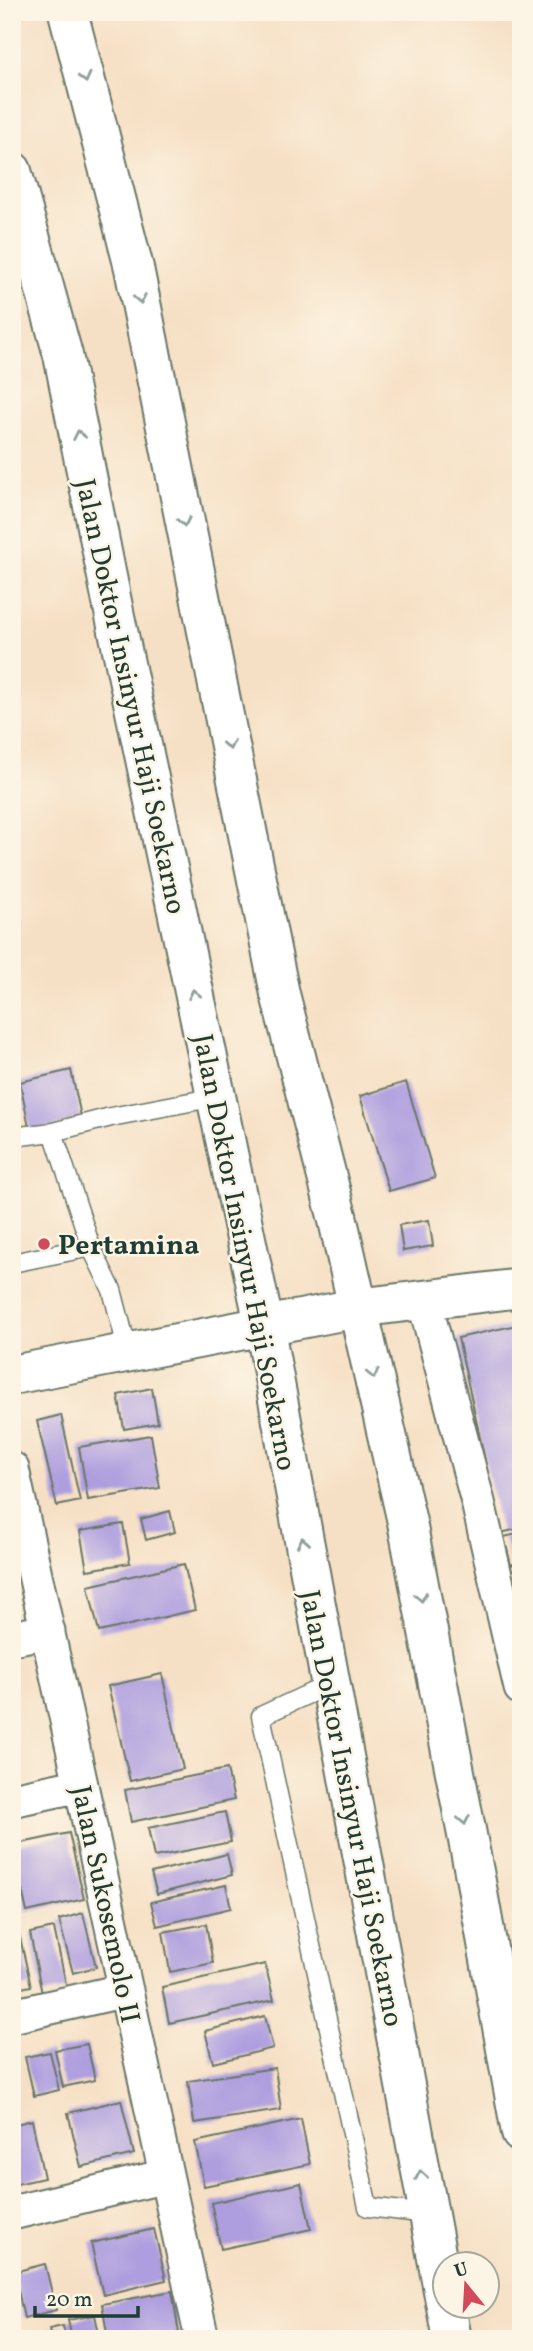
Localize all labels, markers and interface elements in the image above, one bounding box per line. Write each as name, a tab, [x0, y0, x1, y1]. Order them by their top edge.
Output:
one-way arrow	[77, 72, 91, 84]
one-way arrow	[132, 293, 147, 305]
one-way arrow	[72, 429, 87, 441]
street label: Jalan Doktor Insinyur Haji Soekarno	[64, 475, 195, 918]
one-way arrow	[176, 516, 191, 528]
one-way arrow	[221, 739, 236, 751]
one-way arrow	[188, 988, 203, 1000]
street label: Jalan Doktor Insinyur Haji Soekarno	[182, 1031, 305, 1474]
place label: Pertamina	[58, 1227, 199, 1266]
marker: Pertamina	[36, 1236, 52, 1252]
one-way arrow	[364, 1368, 379, 1380]
one-way arrow	[296, 1536, 311, 1548]
street label: Jalan Doktor Insinyur Haji Soekarno	[289, 1587, 412, 2030]
one-way arrow	[413, 1591, 428, 1603]
street label: Jalan Sukosemolo II	[60, 1782, 149, 2027]
one-way arrow	[456, 1814, 471, 1826]
one-way arrow	[414, 2169, 429, 2181]
north arrow	[432, 2250, 502, 2320]
text: U	[451, 2256, 472, 2285]
scale bar	[35, 2274, 138, 2318]
text: 20 m	[46, 2286, 92, 2315]

